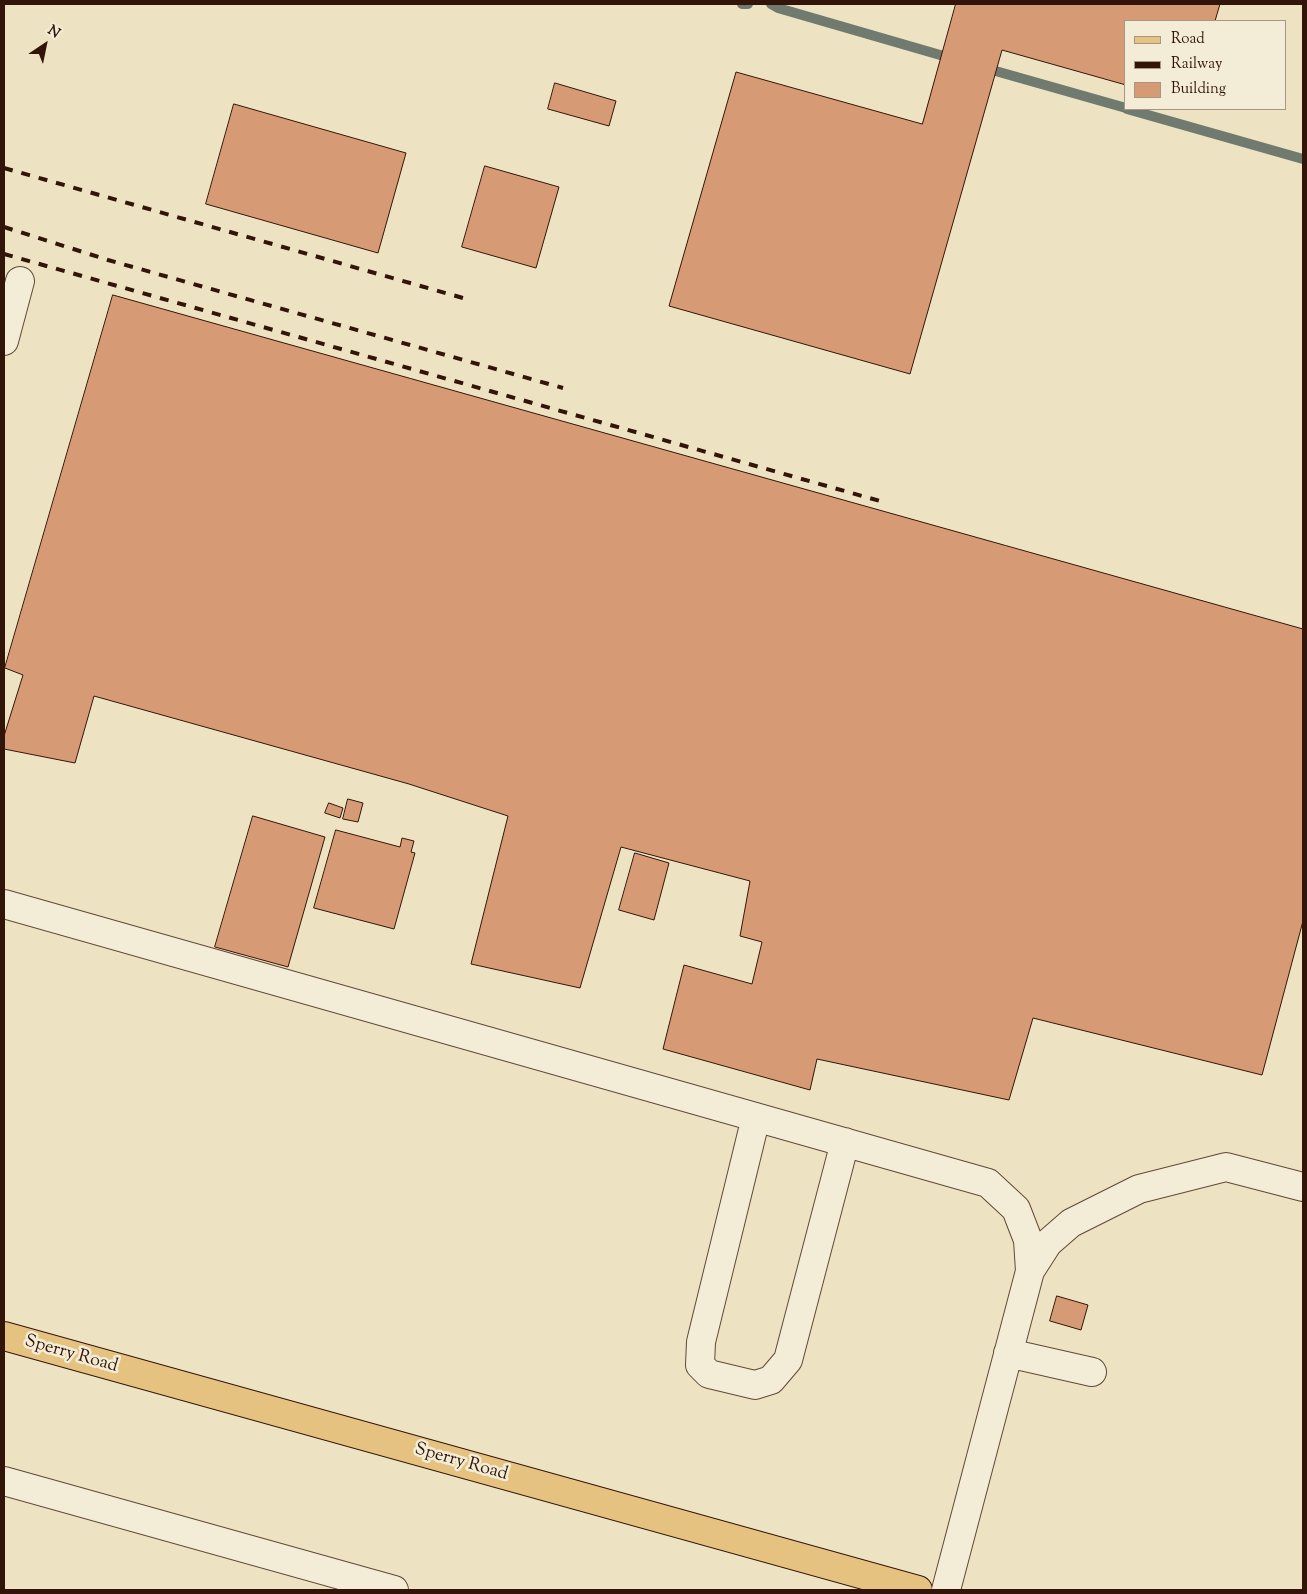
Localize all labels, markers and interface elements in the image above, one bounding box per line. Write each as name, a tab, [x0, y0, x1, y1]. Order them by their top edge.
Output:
north arrow	[20, 20, 70, 70]
legend	[1124, 20, 1287, 110]
text: N	[43, 21, 64, 44]
text: Road	[1171, 29, 1205, 50]
text: Railway	[1171, 54, 1222, 75]
text: Building	[1171, 79, 1226, 100]
street label: Sperry Road	[22, 1331, 120, 1379]
street label: Sperry Road	[412, 1439, 510, 1487]

